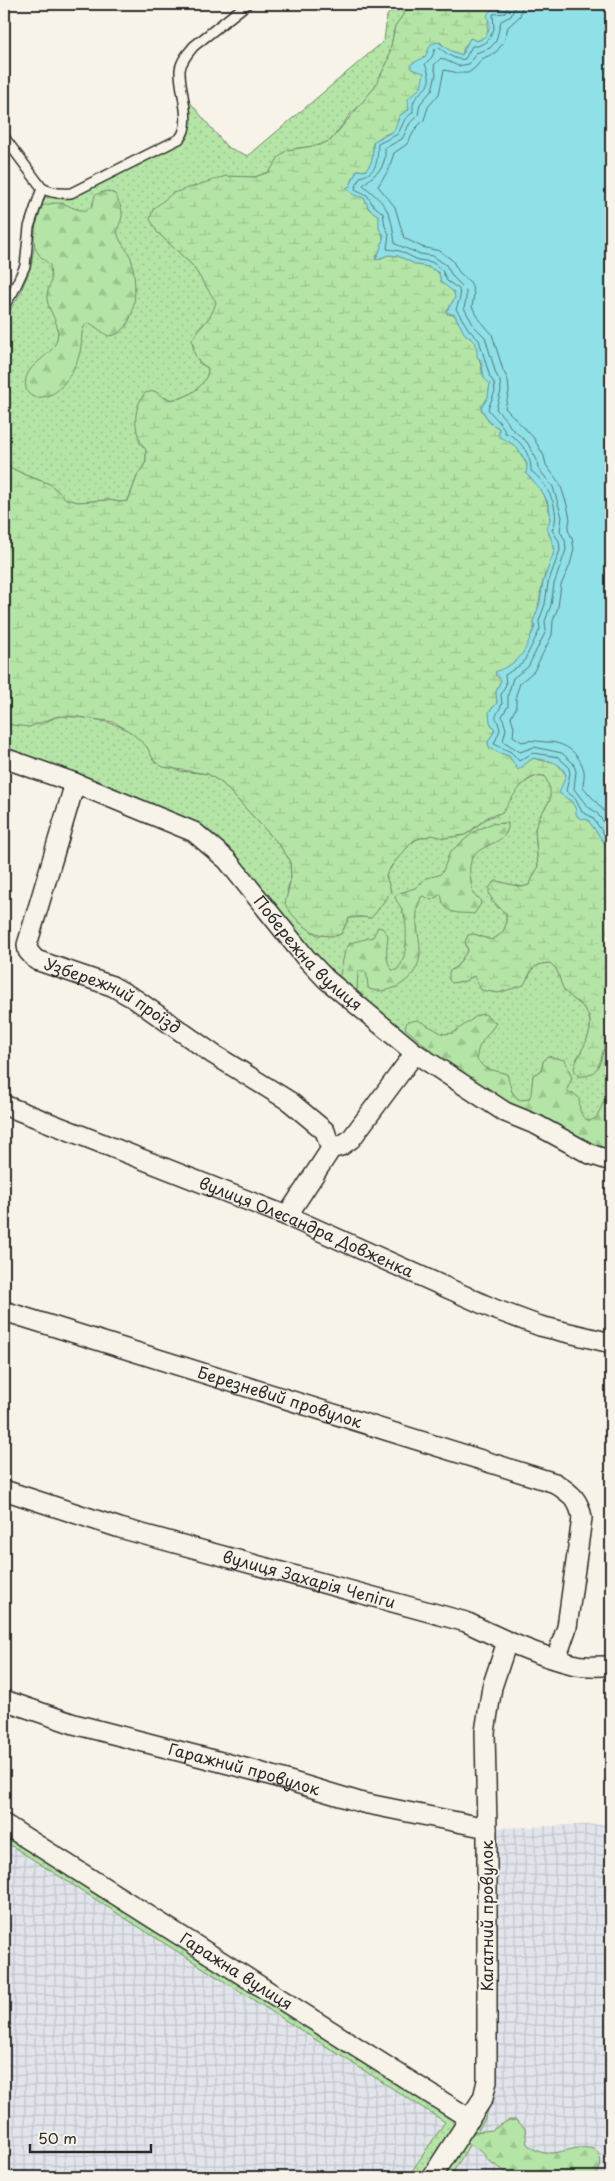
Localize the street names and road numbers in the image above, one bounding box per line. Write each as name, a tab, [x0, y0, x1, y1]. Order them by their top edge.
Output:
street label: Побережна вулиця	[249, 890, 368, 1016]
street label: Узбережний проїзд	[41, 951, 186, 1039]
street label: вулиця Олесандра Довженка	[196, 1170, 418, 1282]
street label: Березневий провулок	[195, 1359, 366, 1433]
street label: вулиця Захарія Чепіги	[220, 1543, 398, 1613]
street label: Гаражний провулок	[166, 1736, 324, 1801]
street label: Кагатний провулок	[474, 1840, 498, 1992]
street label: Гаражна вулиця	[176, 1926, 298, 2015]

